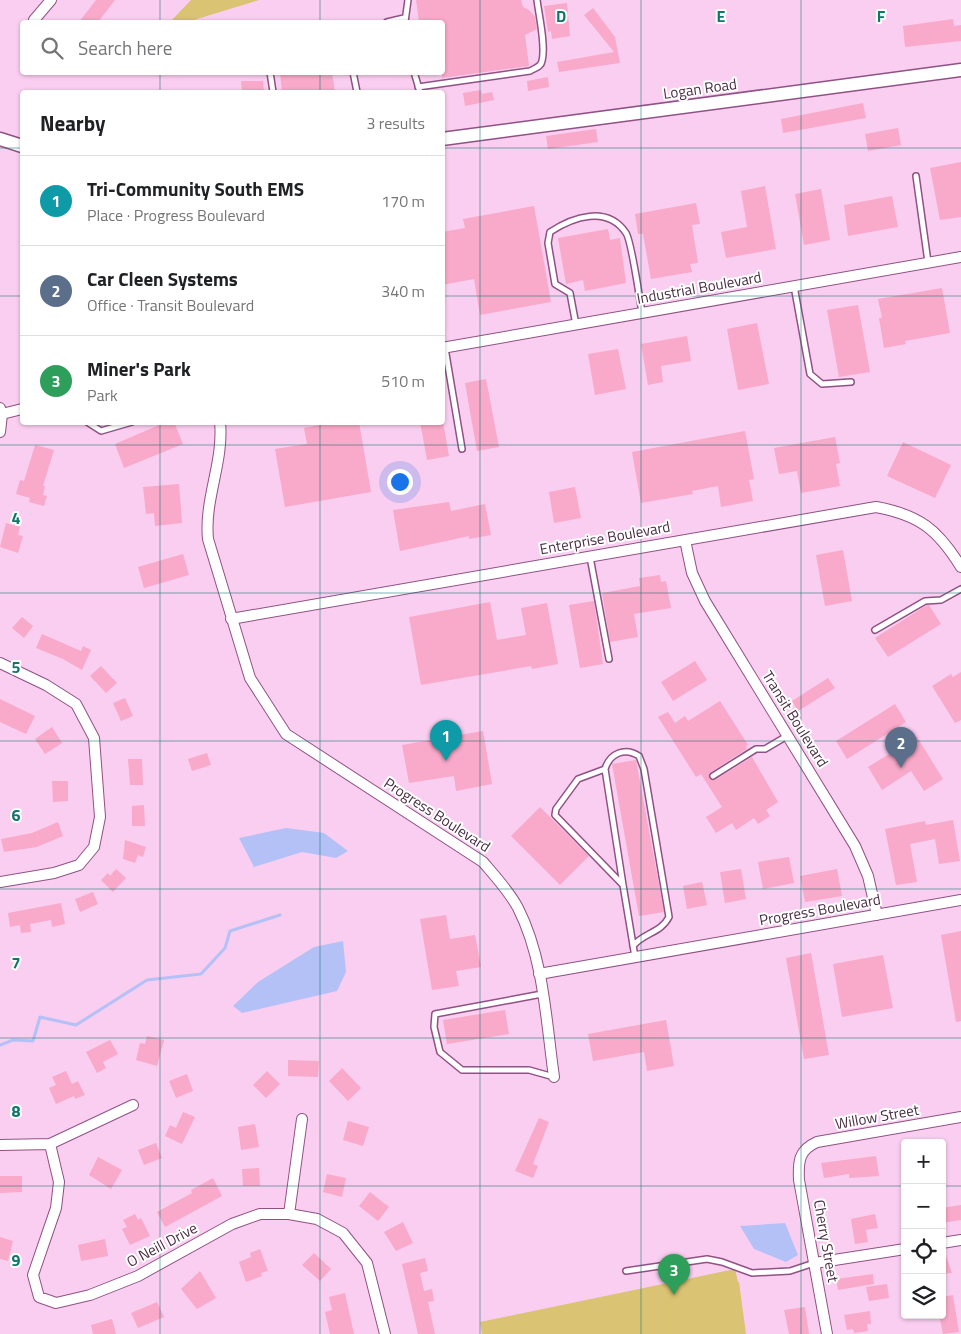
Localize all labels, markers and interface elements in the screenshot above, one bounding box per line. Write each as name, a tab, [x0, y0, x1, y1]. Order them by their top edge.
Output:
text: D	[556, 4, 566, 28]
text: E	[717, 4, 726, 28]
text: F	[877, 4, 886, 28]
search box	[20, 20, 445, 75]
text: Search here	[78, 33, 172, 62]
icon: search	[38, 34, 66, 62]
street label: Logan Road	[662, 72, 738, 105]
text: Nearby	[40, 107, 105, 139]
text: 3 results	[366, 111, 425, 135]
text: Tri-Community South EMS	[87, 174, 304, 203]
text: 1	[52, 189, 60, 213]
text: 170 m	[381, 189, 425, 213]
text: Place · Progress Boulevard	[87, 203, 265, 227]
text: Car Cleen Systems	[87, 264, 238, 293]
street label: Industrial Boulevard	[635, 265, 763, 310]
text: 2	[52, 279, 60, 303]
text: 340 m	[381, 279, 425, 303]
text: Office · Transit Boulevard	[87, 293, 254, 317]
text: Miner's Park	[87, 354, 191, 383]
text: 3	[52, 369, 60, 393]
text: 510 m	[381, 369, 425, 393]
text: Park	[87, 383, 118, 407]
your location	[387, 469, 413, 495]
text: 4	[12, 506, 21, 530]
street label: Enterprise Boulevard	[538, 515, 672, 560]
text: 5	[12, 655, 21, 679]
street label: Transit Boulevard	[757, 666, 834, 771]
pin: 1	[430, 720, 462, 761]
pin: 2	[885, 727, 917, 768]
street label: Progress Boulevard	[379, 771, 495, 858]
text: 6	[12, 803, 21, 827]
street label: Progress Boulevard	[757, 888, 882, 932]
text: 7	[12, 951, 20, 975]
street label: Willow Street	[833, 1098, 921, 1135]
text: 8	[12, 1099, 21, 1123]
map controls	[901, 1139, 946, 1319]
button: +	[901, 1139, 946, 1184]
button: −	[901, 1184, 946, 1229]
street label: Cherry Street	[808, 1198, 845, 1285]
street label: O Neill Drive	[122, 1216, 201, 1273]
button: locate	[901, 1229, 946, 1274]
text: 9	[12, 1248, 21, 1272]
pin: 3	[658, 1254, 690, 1295]
button: layers	[901, 1274, 946, 1319]

